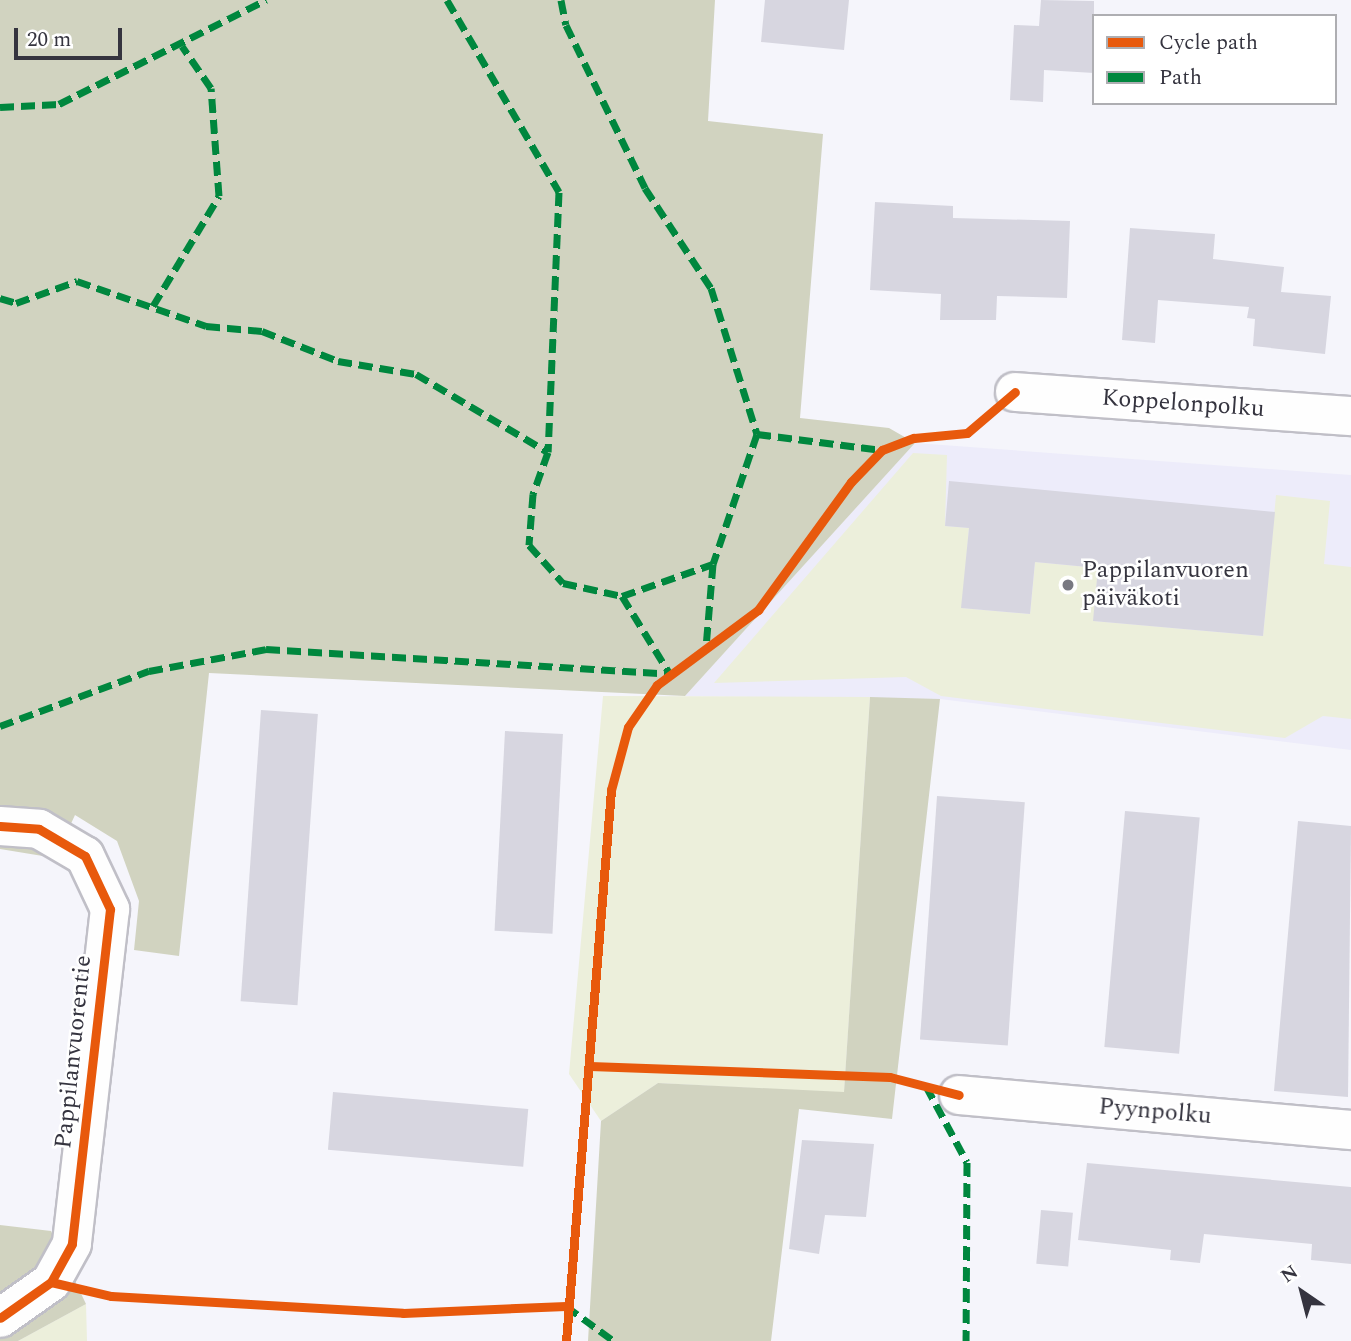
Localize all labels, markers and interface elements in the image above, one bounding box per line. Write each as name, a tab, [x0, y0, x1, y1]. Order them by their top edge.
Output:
scale bar	[18, 14, 126, 58]
legend	[1092, 14, 1337, 105]
text: 20 m	[27, 24, 71, 56]
text: Cycle path	[1159, 27, 1258, 59]
text: Path	[1159, 62, 1202, 94]
street label: Koppelonpolku	[1101, 384, 1265, 424]
place label: Pappilanvuoren päiväkoti	[1082, 557, 1249, 613]
marker: Pappilanvuoren päiväkoti	[1060, 577, 1076, 593]
street label: Pappilanvuorentie	[50, 954, 98, 1150]
street label: Pyynpolku	[1097, 1093, 1213, 1131]
north arrow	[1267, 1257, 1337, 1327]
text: N	[1275, 1258, 1304, 1291]

